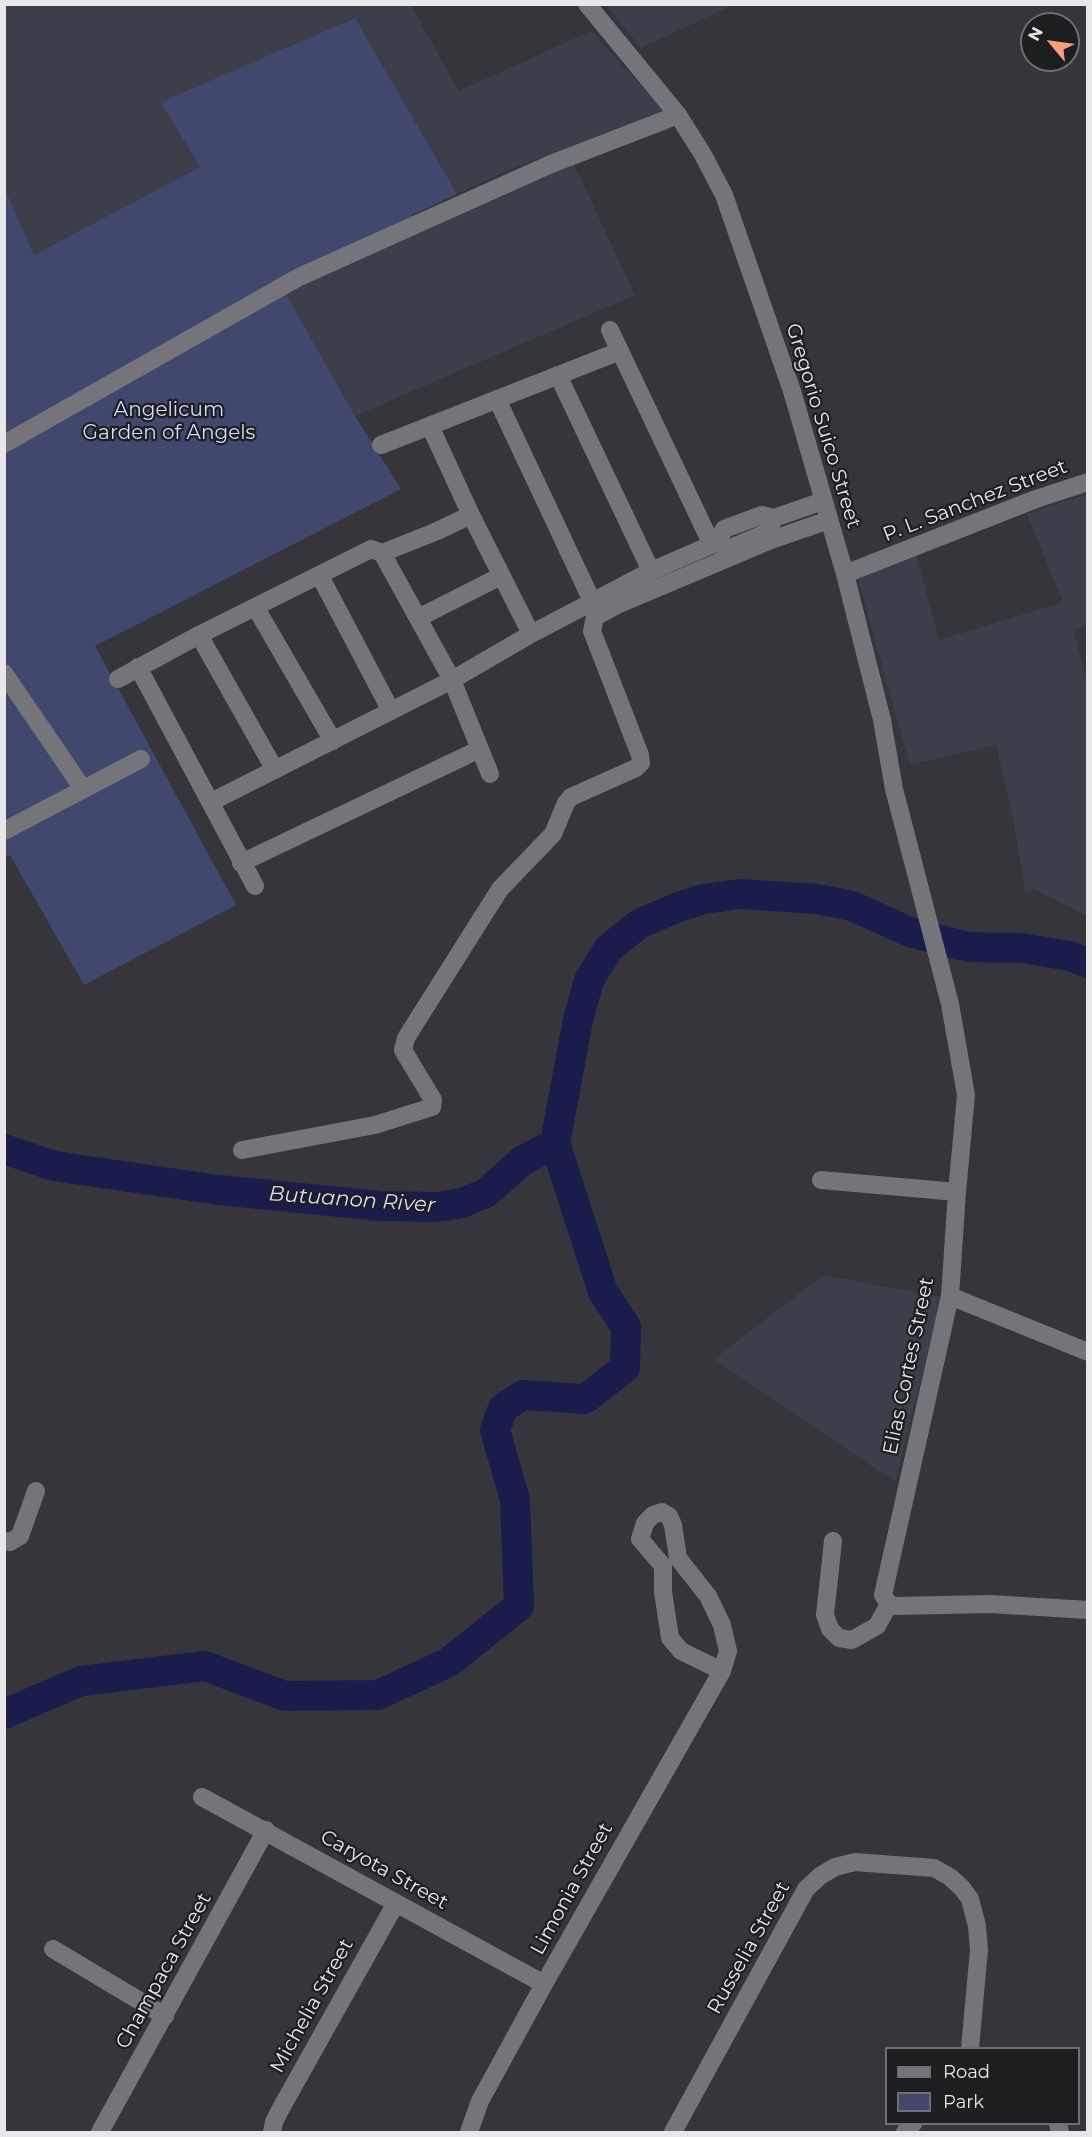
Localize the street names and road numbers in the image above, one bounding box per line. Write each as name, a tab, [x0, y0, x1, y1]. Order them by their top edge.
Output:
street label: Gregorio Suico Street	[780, 321, 866, 531]
street label: P. L. Sanchez Street	[880, 455, 1070, 547]
street label: Elias Cortes Street	[878, 1275, 940, 1457]
street label: Limonia Street	[526, 1819, 618, 1959]
street label: Caryota Street	[316, 1825, 452, 1915]
street label: Russelia Street	[703, 1878, 795, 2018]
street label: Champaca Street	[111, 1889, 217, 2053]
street label: Michelia Street	[265, 1935, 359, 2077]

